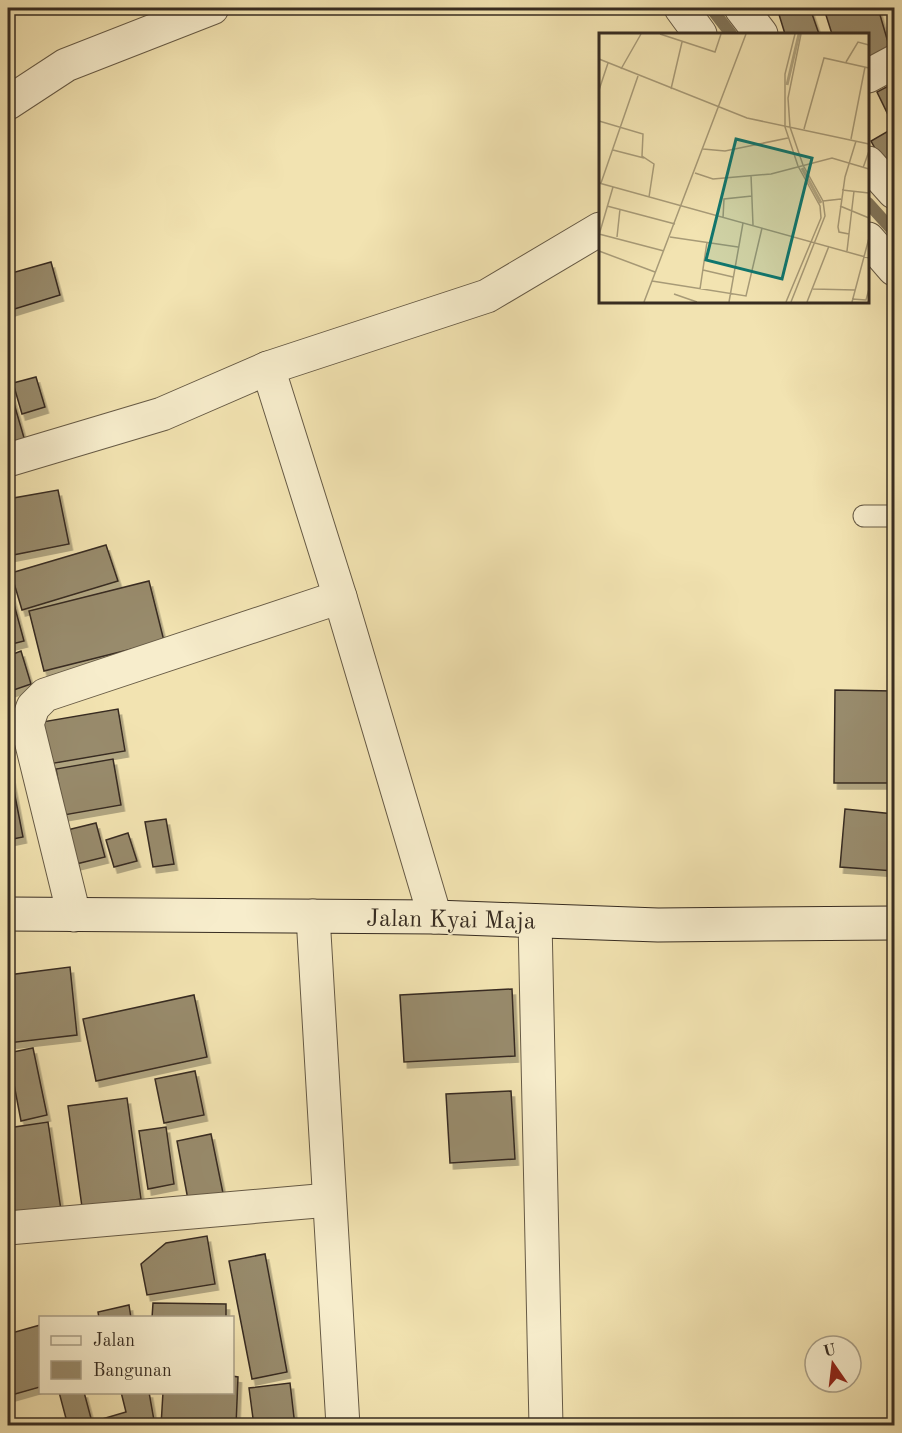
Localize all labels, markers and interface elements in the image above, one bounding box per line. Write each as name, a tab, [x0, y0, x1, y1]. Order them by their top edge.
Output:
inset map	[599, 33, 869, 303]
street label: Jalan Kyai Maja	[366, 908, 536, 934]
legend	[39, 1316, 234, 1394]
text: Jalan	[93, 1332, 135, 1350]
north arrow	[803, 1334, 863, 1394]
text: U	[822, 1342, 838, 1361]
text: Bangunan	[93, 1362, 172, 1380]

